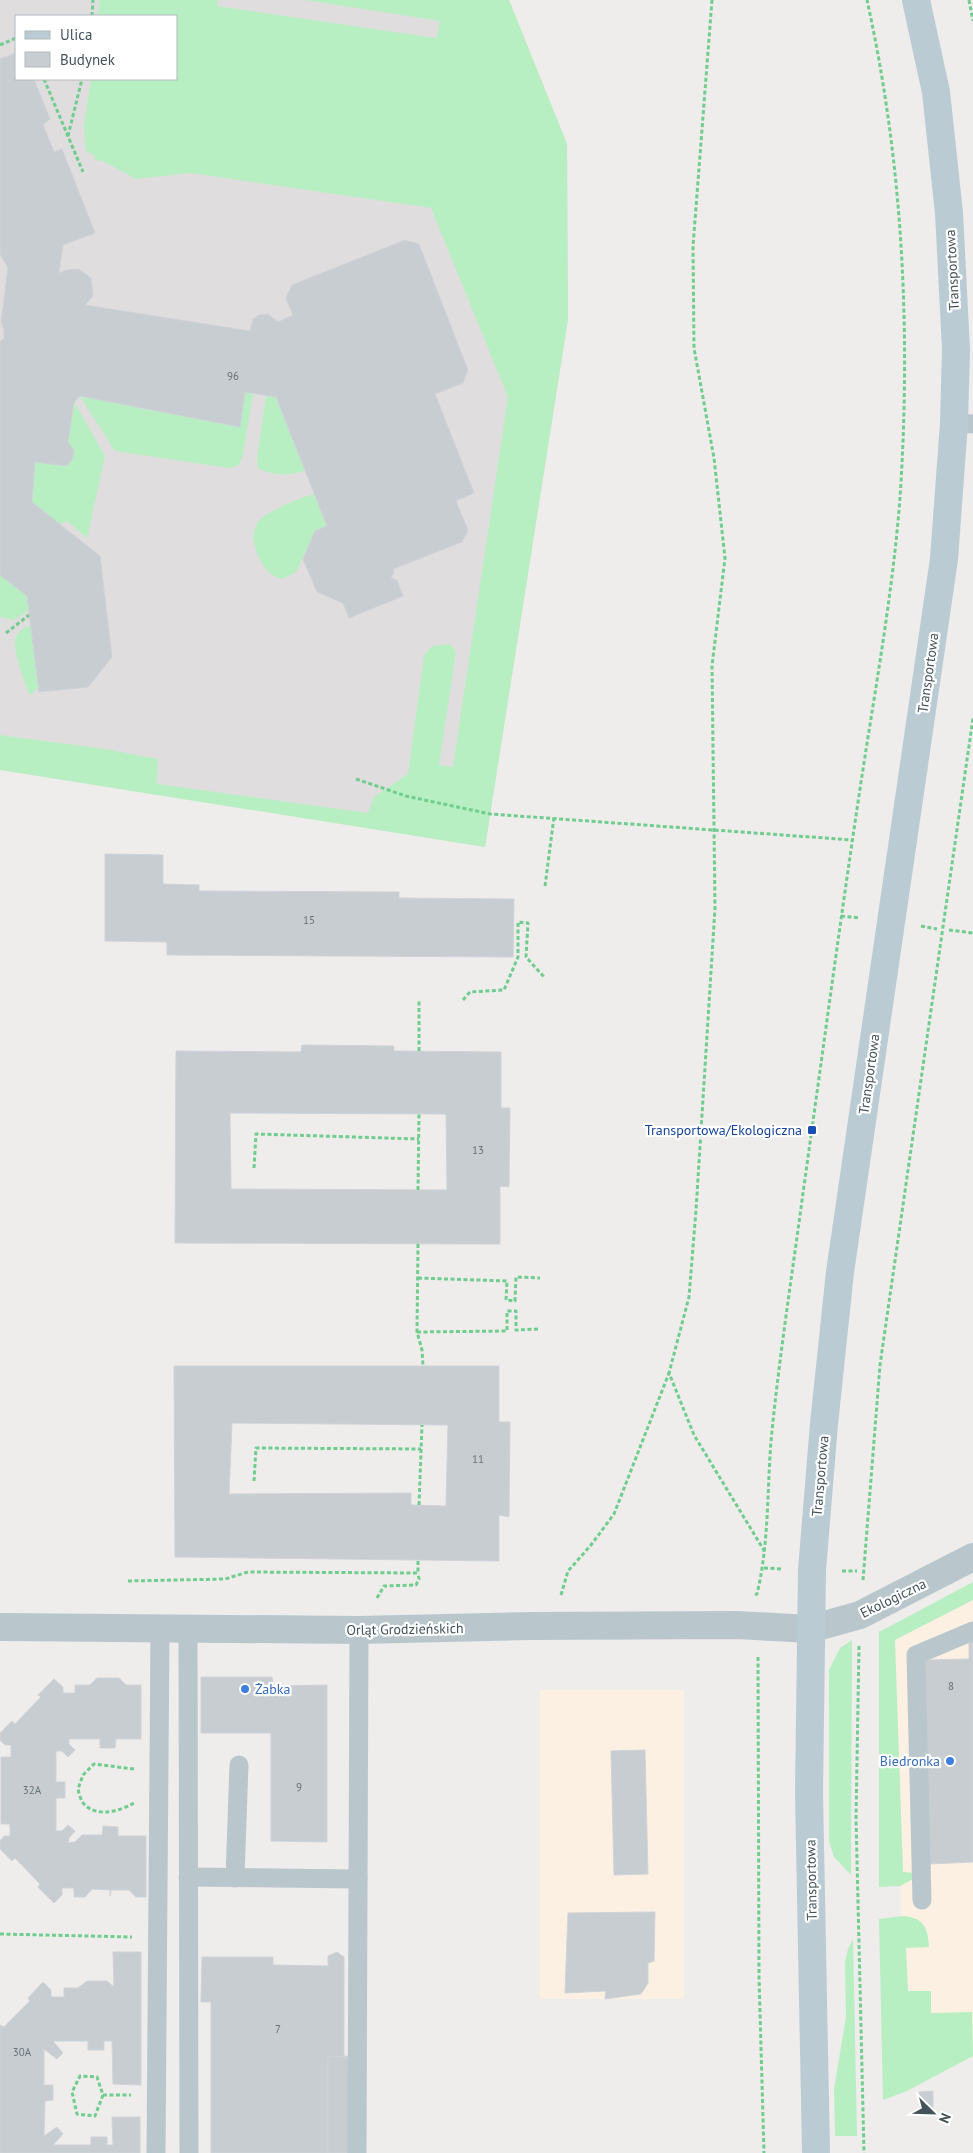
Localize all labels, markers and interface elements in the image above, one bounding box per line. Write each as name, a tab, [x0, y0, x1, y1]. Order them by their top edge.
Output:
legend	[15, 15, 178, 80]
text: Ulica	[60, 25, 92, 44]
text: Budynek	[60, 50, 116, 69]
street label: Transportowa	[941, 229, 963, 311]
house number: 96	[227, 369, 239, 383]
street label: Transportowa	[913, 632, 943, 714]
house number: 15	[303, 913, 315, 927]
street label: Transportowa	[854, 1033, 884, 1115]
place label: Transportowa/Ekologiczna	[645, 1121, 802, 1139]
marker: Transportowa/Ekologiczna	[806, 1124, 818, 1136]
house number: 13	[472, 1143, 484, 1157]
street label: Transportowa	[808, 1435, 832, 1517]
house number: 11	[472, 1452, 484, 1466]
street label: Ekologiczna	[857, 1574, 929, 1622]
street label: Orląt Grodzieńskich	[346, 1619, 464, 1639]
house number: 8	[948, 1679, 954, 1693]
place label: Żabka	[255, 1680, 291, 1698]
marker: Żabka	[239, 1683, 251, 1695]
place label: Biedronka	[880, 1752, 940, 1770]
marker: Biedronka	[944, 1755, 956, 1767]
house number: 9	[296, 1780, 302, 1794]
house number: 32A	[23, 1783, 42, 1797]
street label: Transportowa	[801, 1839, 821, 1921]
house number: 7	[275, 2022, 281, 2036]
house number: 30A	[13, 2045, 32, 2059]
north arrow	[908, 2088, 958, 2138]
text: N	[935, 2110, 955, 2126]

